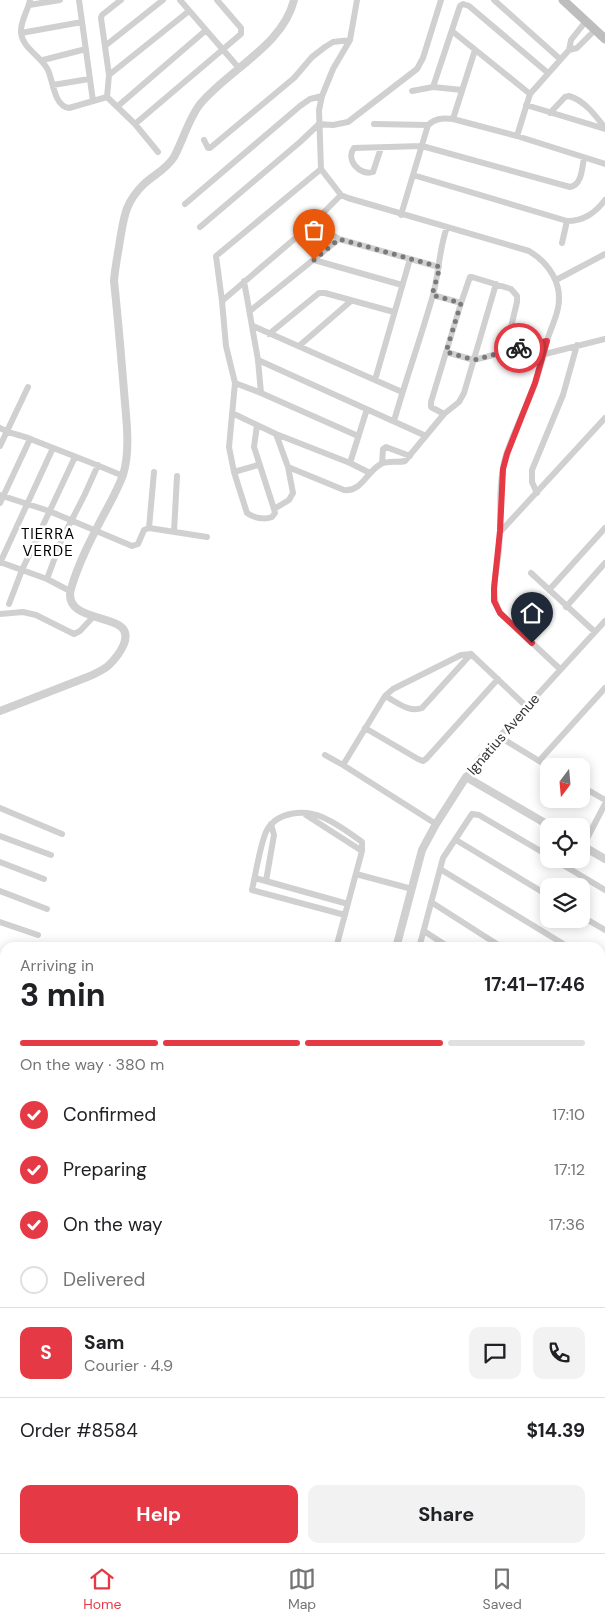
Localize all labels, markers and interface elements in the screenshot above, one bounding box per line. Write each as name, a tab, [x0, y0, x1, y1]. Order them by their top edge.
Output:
pin	[293, 209, 335, 260]
icon: bag	[300, 216, 328, 244]
courier	[494, 323, 544, 373]
icon: bike	[505, 334, 533, 362]
district label: TIERRA VERDE	[21, 524, 75, 561]
pin	[511, 592, 553, 643]
icon: home	[518, 599, 546, 627]
street label: Ignatius Avenue	[463, 690, 543, 778]
north arrow	[540, 758, 590, 808]
map controls	[540, 758, 590, 928]
button: locate	[540, 818, 590, 868]
button: layers	[540, 878, 590, 928]
text: Arriving in	[20, 955, 94, 976]
text: 17:41–17:46	[484, 972, 585, 997]
text: 3 min	[20, 974, 105, 1016]
text: On the way · 380 m	[20, 1054, 164, 1075]
icon: check	[20, 1101, 48, 1129]
text: Confirmed	[63, 1102, 156, 1127]
text: 17:10	[552, 1104, 585, 1125]
icon: check	[20, 1156, 48, 1184]
text: Preparing	[63, 1157, 147, 1182]
text: 17:12	[554, 1159, 585, 1180]
icon: check	[20, 1211, 48, 1239]
text: On the way	[63, 1212, 163, 1237]
text: 17:36	[549, 1214, 585, 1235]
text: Delivered	[63, 1267, 145, 1292]
button: chat	[469, 1327, 521, 1379]
button: phone	[533, 1327, 585, 1379]
text: Sam	[84, 1330, 125, 1355]
text: S	[40, 1340, 52, 1365]
text: Courier · 4.9	[84, 1355, 173, 1376]
text: Order #8584	[20, 1418, 138, 1443]
text: $14.39	[526, 1418, 585, 1443]
button: Help	[20, 1485, 298, 1543]
button: Share	[308, 1485, 585, 1543]
tab: Home	[83, 1565, 121, 1613]
tab: Map	[288, 1565, 316, 1613]
tab: Saved	[483, 1565, 522, 1613]

